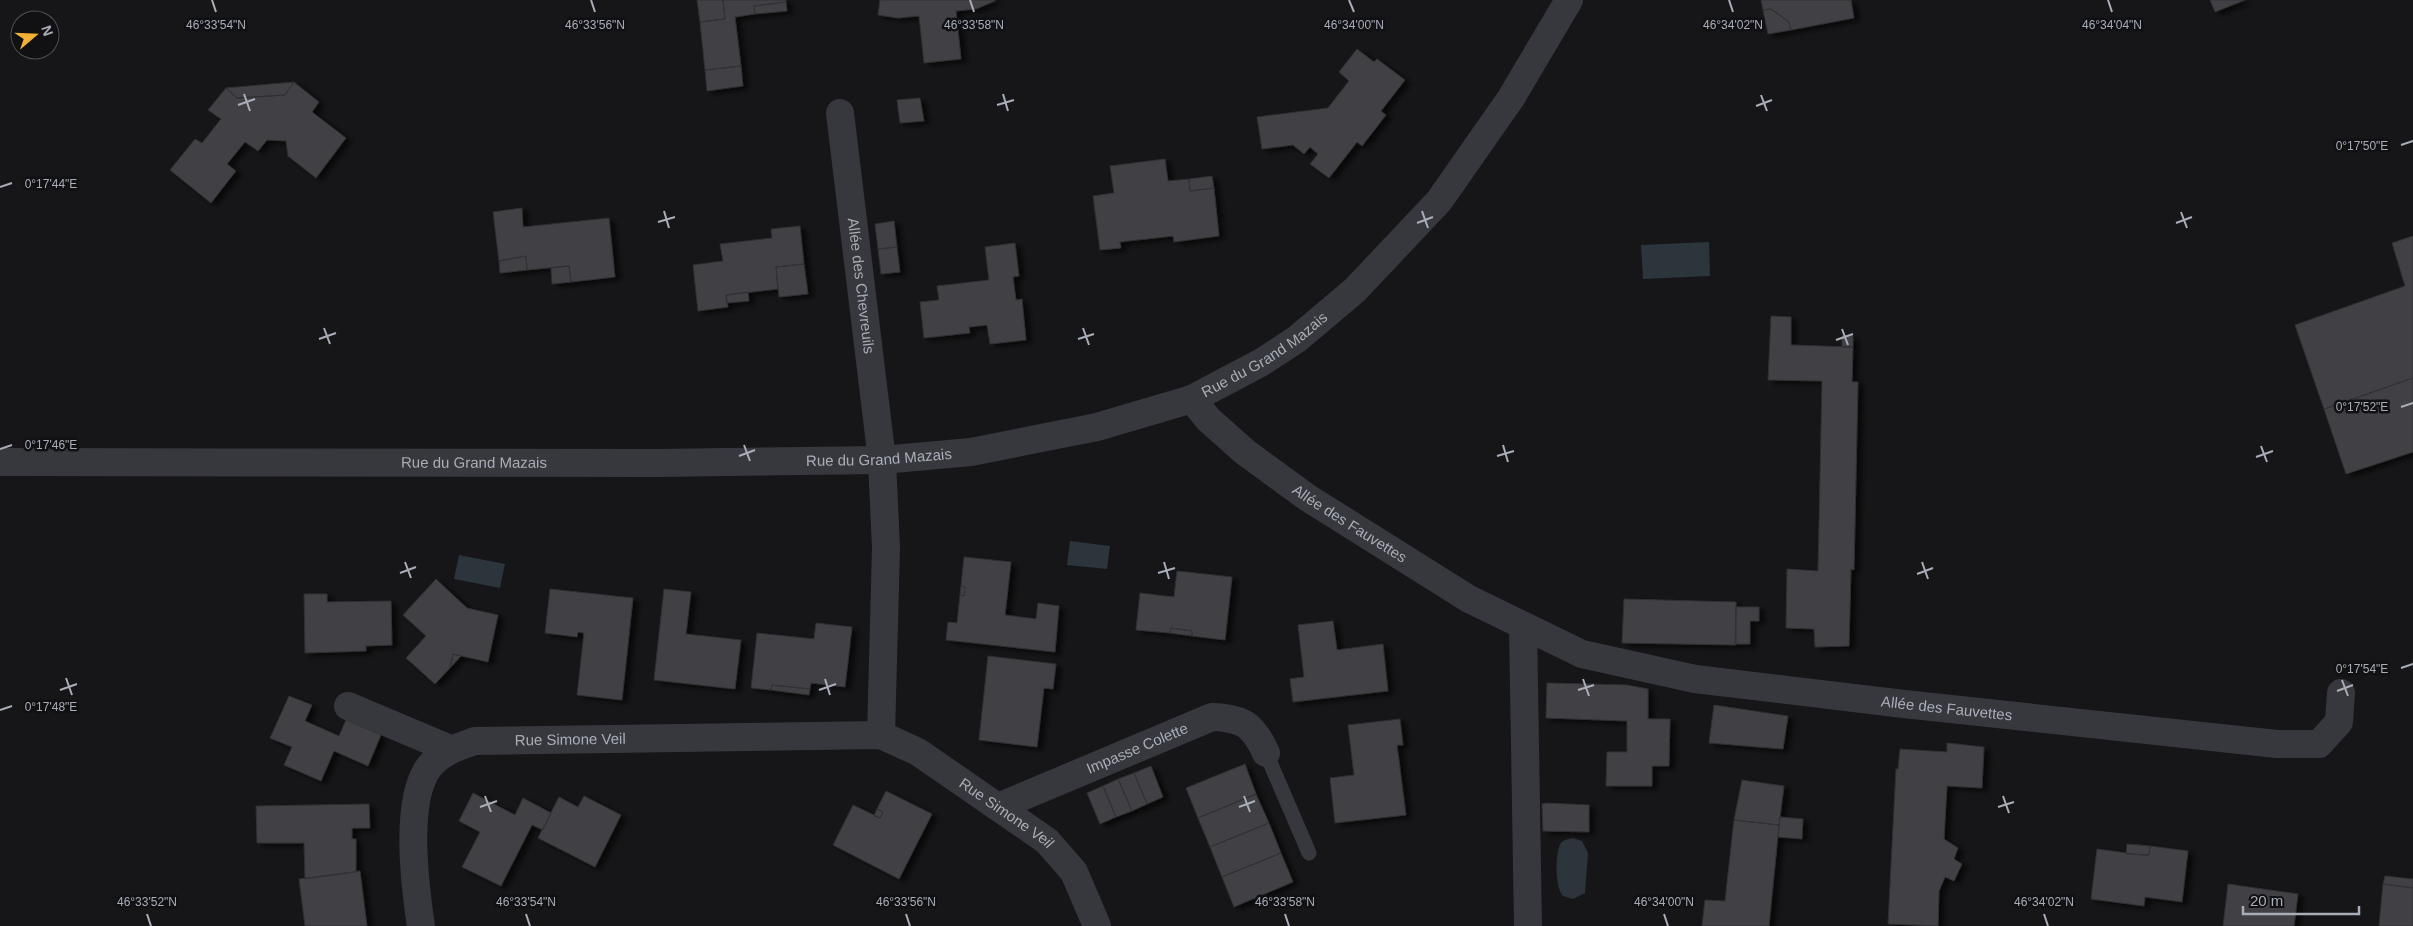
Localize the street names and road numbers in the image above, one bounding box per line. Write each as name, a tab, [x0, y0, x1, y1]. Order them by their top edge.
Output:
street label: Allée des Chevreuils	[845, 217, 878, 355]
street label: Rue du Grand Mazais	[1199, 308, 1330, 400]
street label: Rue du Grand Mazais	[806, 445, 952, 469]
street label: Rue du Grand Mazais	[401, 454, 547, 471]
street label: Allée des Fauvettes	[1289, 481, 1410, 566]
street label: Allée des Fauvettes	[1880, 692, 2013, 724]
street label: Impasse Colette	[1084, 719, 1190, 777]
street label: Rue Simone Veil	[515, 730, 626, 748]
street label: Rue Simone Veil	[956, 774, 1058, 851]

